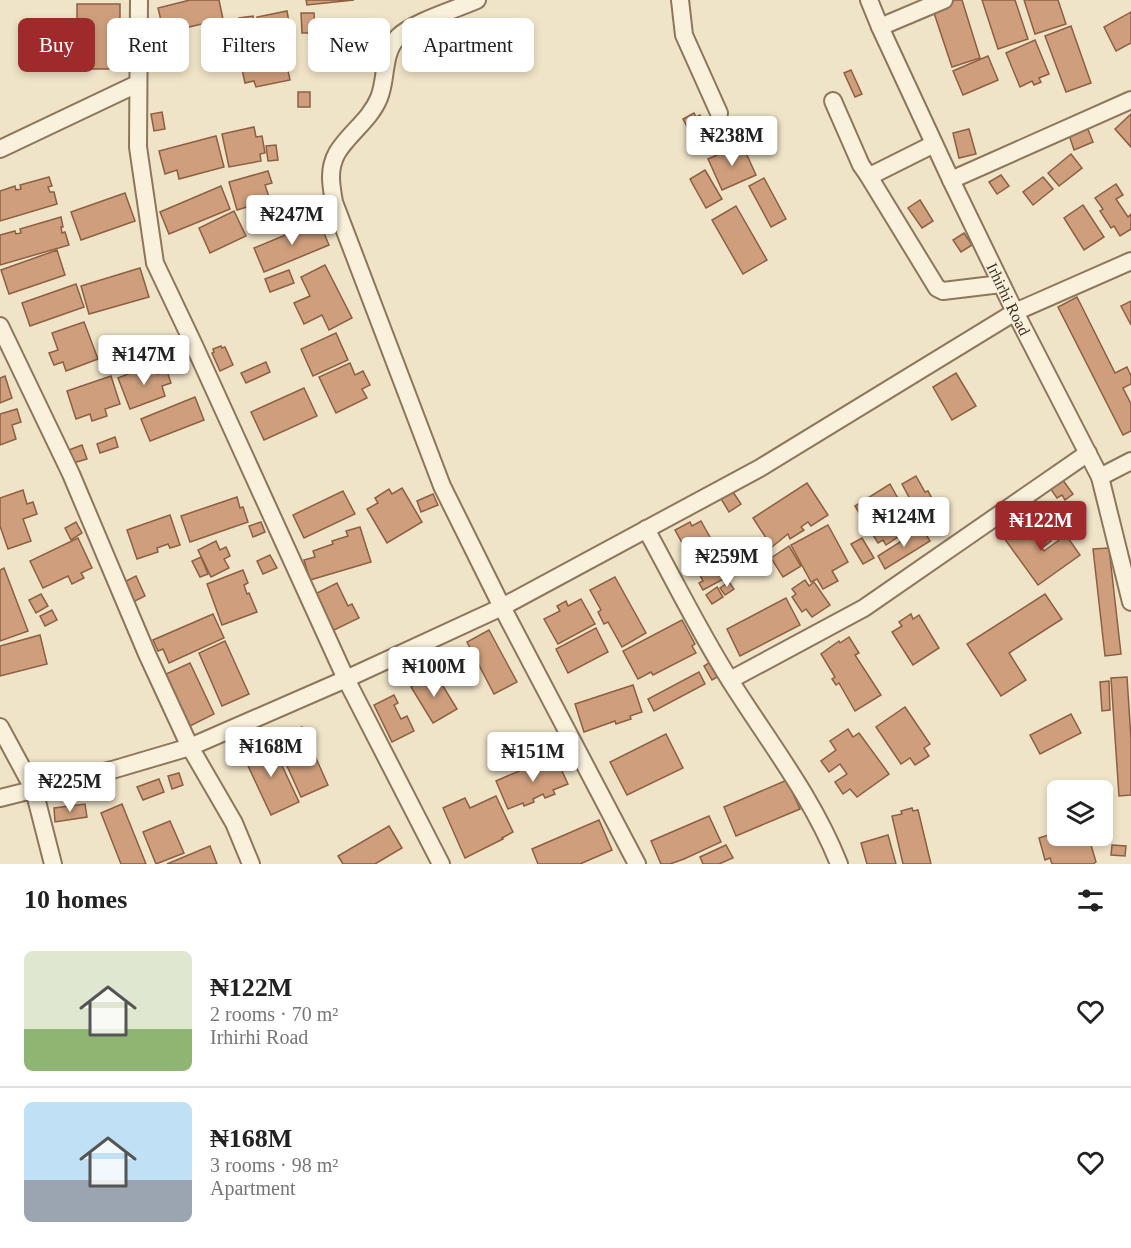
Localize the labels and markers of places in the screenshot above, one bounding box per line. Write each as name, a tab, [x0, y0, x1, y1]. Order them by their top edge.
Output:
pin: ₦238M	[690, 116, 774, 167]
pin: ₦247M	[250, 195, 334, 246]
pin: ₦147M	[102, 335, 186, 386]
pin: ₦124M	[862, 497, 946, 548]
pin: ₦122M	[999, 501, 1083, 552]
pin: ₦259M	[685, 537, 769, 588]
pin: ₦100M	[392, 647, 476, 698]
pin: ₦168M	[229, 727, 313, 778]
pin: ₦151M	[491, 732, 575, 783]
pin: ₦225M	[28, 762, 112, 813]

